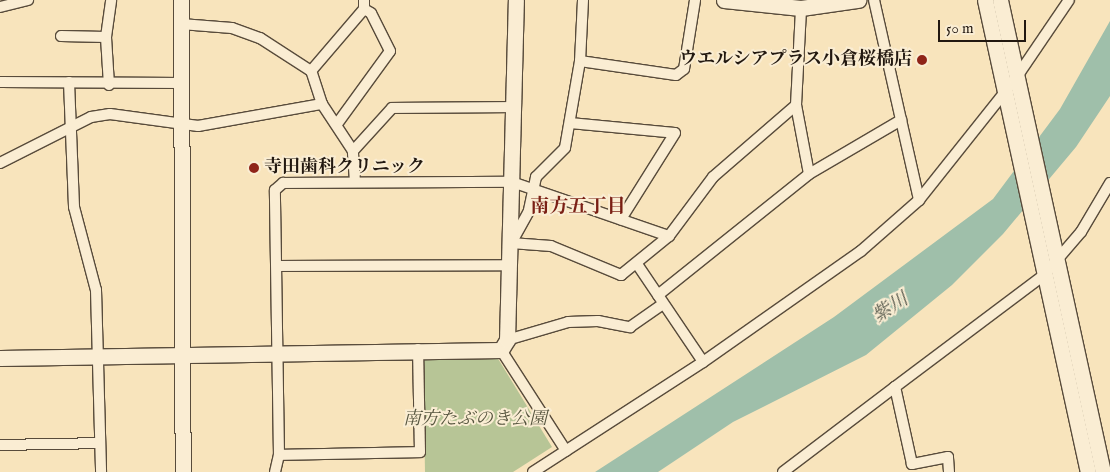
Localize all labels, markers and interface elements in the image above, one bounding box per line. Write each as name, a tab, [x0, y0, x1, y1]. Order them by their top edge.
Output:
scale bar	[940, 10, 1028, 42]
text: 50 m	[946, 19, 974, 38]
place label: ウエルシアプラス小倉桜橋店	[678, 49, 912, 71]
marker: ウエルシアプラス小倉桜橋店	[916, 54, 928, 66]
place label: 寺田歯科クリニック	[264, 157, 426, 179]
marker: 寺田歯科クリニック	[248, 162, 260, 174]
district label: 南方五丁目	[531, 197, 625, 219]
water label: 紫川	[869, 289, 913, 329]
park label: 南方たぶのき公園	[403, 409, 547, 431]

